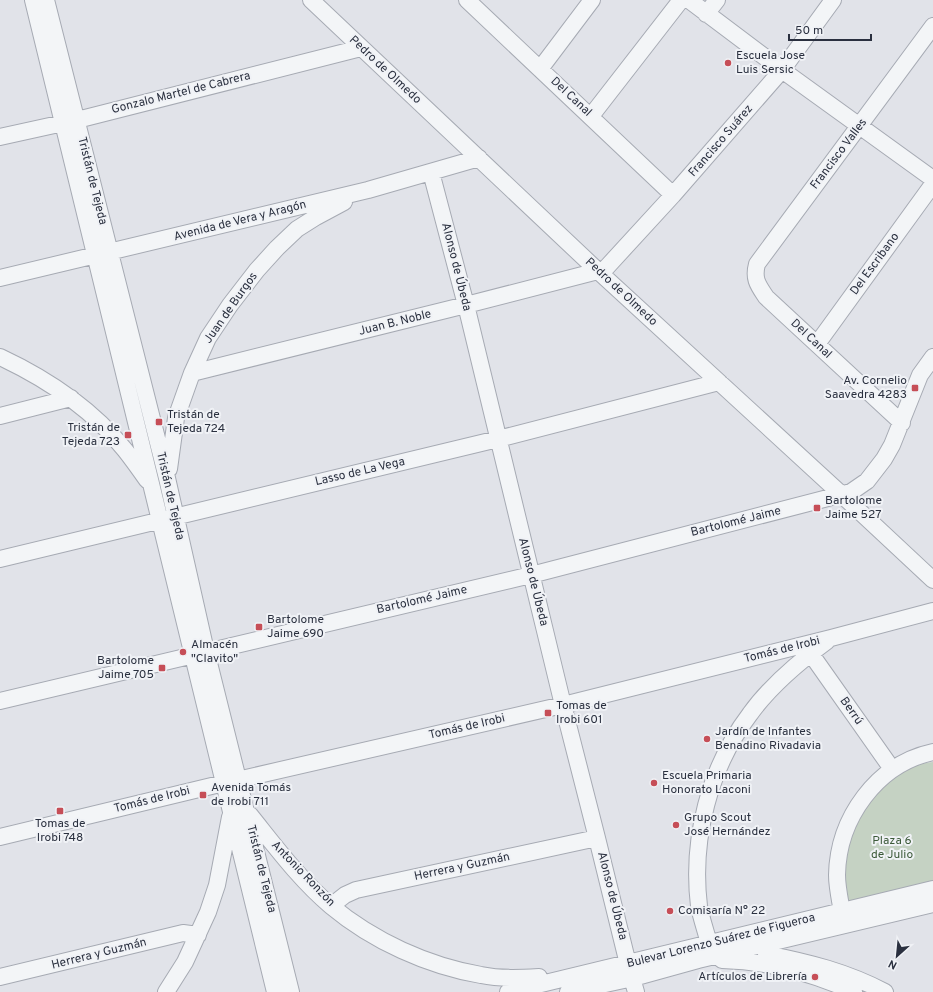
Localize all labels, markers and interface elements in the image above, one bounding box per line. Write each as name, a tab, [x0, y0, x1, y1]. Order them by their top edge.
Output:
scale bar	[789, 16, 871, 42]
text: 50 m	[795, 23, 823, 39]
street label: Pedro de Olmedo	[345, 32, 425, 108]
place label: Escuela Jose Luis Sersic	[736, 48, 805, 78]
marker: Escuela Jose Luis Sersic	[723, 58, 733, 68]
street label: Gonzalo Martel de Cabrera	[110, 68, 252, 118]
street label: Del Canal	[547, 74, 595, 120]
street label: Francisco Suárez	[685, 101, 757, 181]
street label: Francisco Valles	[807, 115, 871, 193]
street label: Tristán de Tejeda	[73, 135, 111, 227]
street label: Avenida de Vera y Aragón	[172, 197, 308, 245]
street label: Alonso de Úbeda	[437, 221, 475, 313]
street label: Del Escribano	[847, 229, 903, 299]
street label: Pedro de Olmedo	[581, 254, 661, 330]
street label: Juan de Burgos	[201, 269, 261, 347]
street label: Juan B. Noble	[357, 306, 433, 340]
street label: Del Canal	[787, 316, 835, 362]
place label: Av. Cornelio Saavedra 4283	[825, 373, 907, 403]
marker: Av. Cornelio Saavedra 4283	[910, 383, 920, 393]
place label: Tristán de Tejeda 724	[167, 407, 225, 437]
marker: Tristán de Tejeda 724	[154, 417, 164, 427]
place label: Tristán de Tejeda 723	[62, 420, 120, 450]
marker: Tristán de Tejeda 723	[123, 430, 133, 440]
street label: Tristán de Tejeda	[152, 450, 188, 542]
street label: Lasso de La Vega	[314, 454, 406, 490]
place label: Bartolome Jaime 527	[825, 493, 882, 523]
street label: Bartolomé Jaime	[689, 503, 783, 541]
marker: Bartolome Jaime 527	[812, 503, 822, 513]
street label: Alonso de Úbeda	[514, 536, 552, 628]
street label: Bartolomé Jaime	[375, 582, 469, 618]
place label: Bartolome Jaime 690	[267, 612, 324, 642]
marker: Bartolome Jaime 690	[254, 622, 264, 632]
street label: Tomás de Irobi	[742, 633, 822, 667]
place label: Almacén "Clavito"	[191, 637, 238, 667]
marker: Almacén "Clavito"	[178, 647, 188, 657]
place label: Bartolome Jaime 705	[97, 653, 154, 683]
marker: Bartolome Jaime 705	[157, 663, 167, 673]
street label: Berrú	[836, 694, 866, 728]
place label: Tomas de Irobi 601	[556, 698, 607, 728]
marker: Tomas de Irobi 601	[543, 708, 553, 718]
street label: Tomás de Irobi	[427, 710, 507, 744]
place label: Jardín de Infantes Benadino Rivadavia	[715, 724, 821, 754]
marker: Jardín de Infantes Benadino Rivadavia	[702, 734, 712, 744]
place label: Escuela Primaria Honorato Laconi	[662, 768, 752, 798]
marker: Escuela Primaria Honorato Laconi	[649, 778, 659, 788]
place label: Avenida Tomás de Irobi 711	[211, 780, 291, 810]
street label: Tomás de Irobi	[112, 783, 192, 817]
marker: Avenida Tomás de Irobi 711	[198, 790, 208, 800]
marker: Tomas de Irobi 748	[55, 806, 65, 816]
place label: Grupo Scout José Hernández	[684, 810, 771, 840]
place label: Tomas de Irobi 748	[35, 816, 85, 846]
marker: Grupo Scout José Hernández	[671, 820, 681, 830]
street label: Tristán de Tejeda	[242, 823, 280, 915]
park label: Plaza 6 de Julio	[871, 833, 913, 863]
street label: Antonio Ronzón	[268, 838, 338, 910]
street label: Herrera y Guzmán	[413, 849, 511, 885]
street label: Alonso de Úbeda	[593, 850, 631, 942]
place label: Comisaría N° 22	[678, 903, 765, 919]
marker: Comisaría N° 22	[665, 906, 675, 916]
street label: Bulevar Lorenzo Suárez de Figueroa	[625, 910, 817, 972]
street label: Herrera y Guzmán	[50, 934, 148, 974]
north arrow	[877, 936, 917, 976]
text: N	[886, 956, 900, 972]
place label: Artículos de Librería	[698, 969, 807, 985]
marker: Artículos de Librería	[810, 972, 820, 982]

